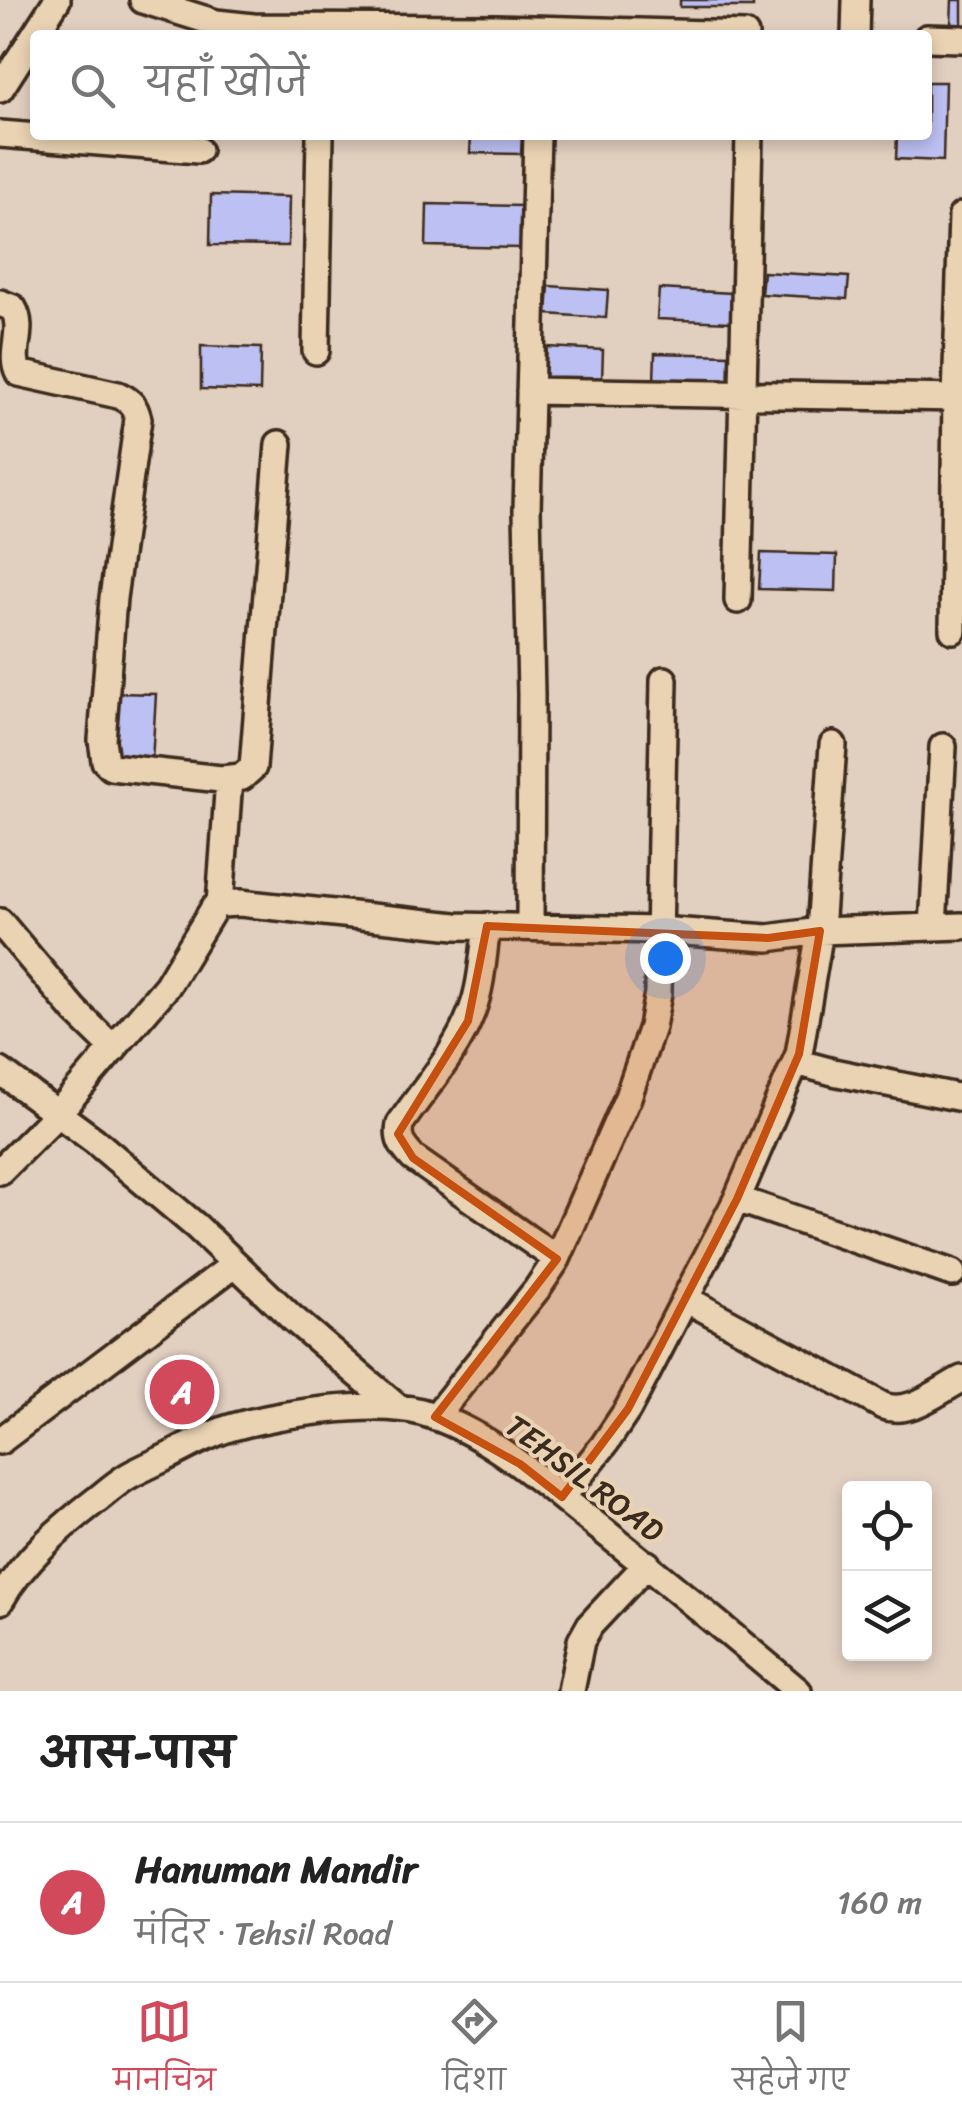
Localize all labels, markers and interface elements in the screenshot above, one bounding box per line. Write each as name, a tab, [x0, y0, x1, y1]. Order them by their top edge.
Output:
search box	[30, 30, 932, 140]
text: यहाँ खोजें	[145, 49, 308, 116]
icon: search	[65, 58, 120, 113]
your location	[640, 933, 691, 984]
pin: A	[150, 1354, 214, 1430]
street label: TEHSIL ROAD	[492, 1399, 677, 1558]
map controls	[842, 1481, 932, 1661]
button: locate	[842, 1481, 932, 1571]
button: layers	[842, 1571, 932, 1661]
text: आस-पास	[40, 1716, 235, 1790]
text: Hanuman Mandir	[135, 1836, 417, 1903]
text: A	[62, 1874, 83, 1931]
text: 160 m	[837, 1874, 922, 1931]
text: मंदिर · Tehsil Road	[135, 1905, 391, 1962]
tab: मानचित्र	[113, 1994, 216, 2111]
tab: दिशा	[442, 1994, 506, 2111]
tab: सहेजे गए	[732, 1994, 849, 2111]

